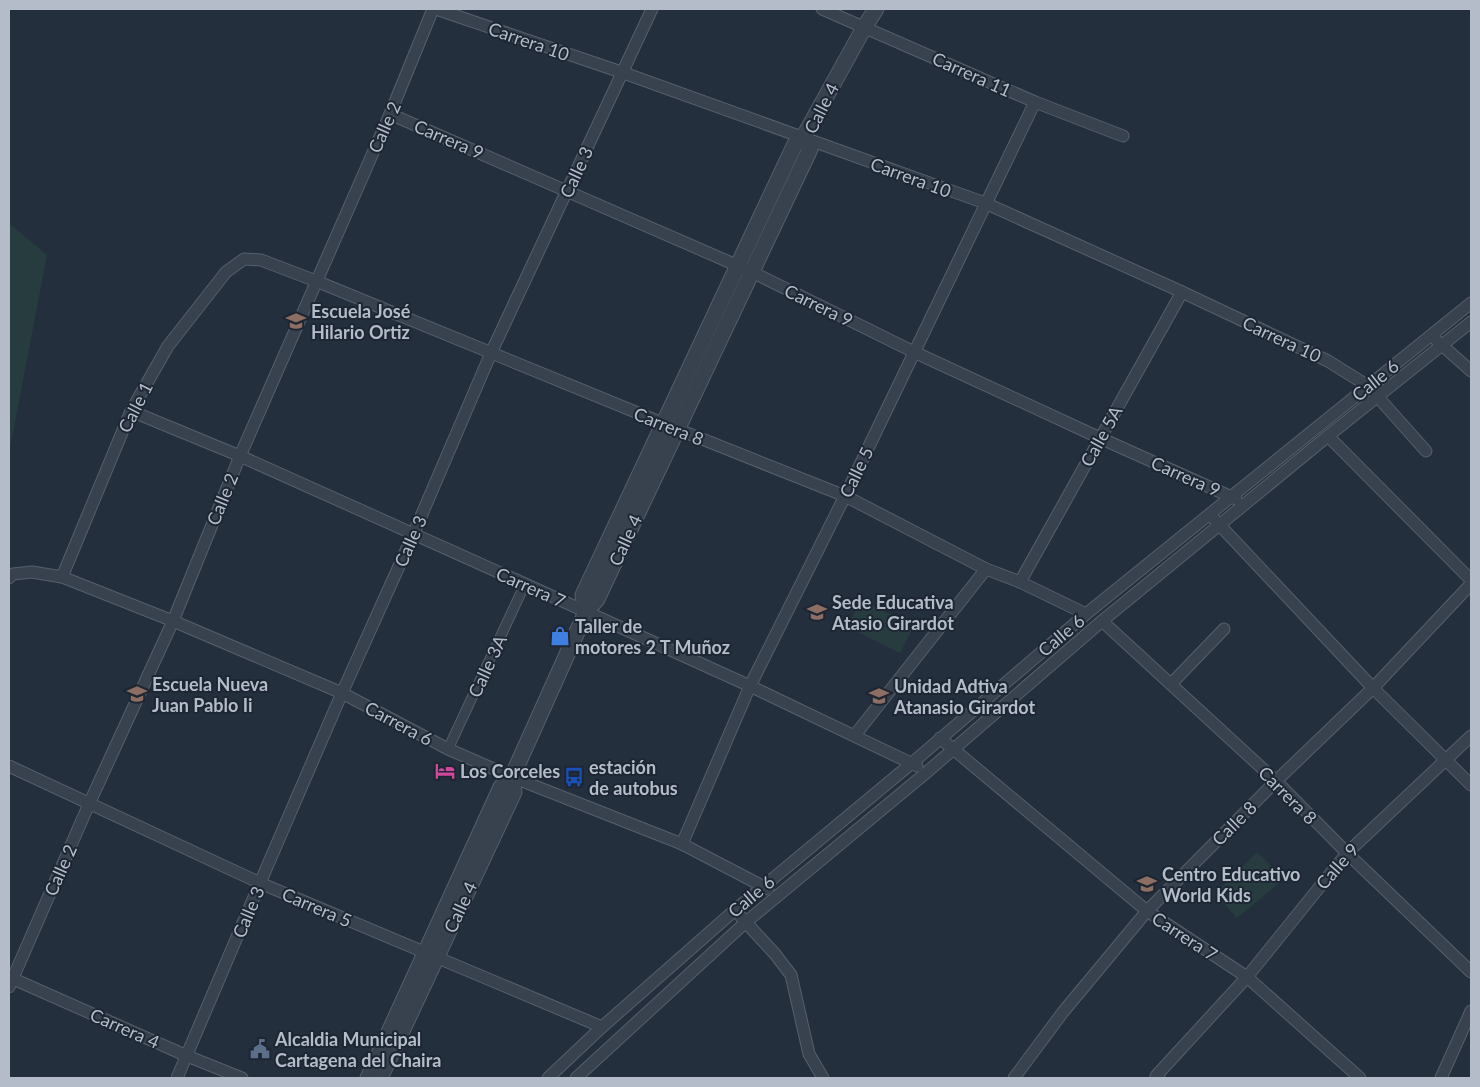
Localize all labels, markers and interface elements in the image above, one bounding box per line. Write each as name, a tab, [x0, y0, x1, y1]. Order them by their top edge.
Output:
street label: Carrera 10	[486, 17, 572, 65]
street label: Carrera 11	[929, 47, 1015, 101]
street label: Calle 4	[799, 79, 843, 137]
street label: Calle 2	[363, 98, 405, 156]
street label: Carrera 9	[411, 114, 487, 164]
street label: Calle 3	[555, 143, 597, 201]
street label: Carrera 10	[868, 152, 954, 202]
street label: Carrera 9	[781, 279, 857, 331]
place label: Escuela José Hilario Ortiz	[311, 300, 411, 343]
school or university icon: Escuela José Hilario Ortiz	[285, 310, 307, 332]
street label: Carrera 10	[1239, 311, 1325, 367]
street label: Calle 6	[1347, 354, 1403, 406]
street label: Calle 1	[113, 378, 157, 436]
street label: Calle 5A	[1075, 401, 1127, 470]
street label: Carrera 8	[631, 402, 707, 450]
street label: Calle 5	[834, 443, 878, 501]
street label: Carrera 9	[1148, 451, 1224, 501]
street label: Calle 2	[202, 470, 242, 528]
street label: Calle 4	[604, 511, 646, 569]
street label: Calle 3	[389, 512, 431, 570]
street label: Carrera 7	[493, 562, 569, 612]
place label: Sede Educativa Atasio Girardot	[831, 591, 954, 634]
school or university icon: Sede Educativa Atasio Girardot	[806, 601, 828, 623]
street label: Calle 6	[1033, 609, 1089, 661]
place label: Taller de motores 2 T Muñoz	[575, 615, 730, 658]
shop icon: Taller de motores 2 T Muñoz	[549, 625, 571, 647]
street label: Calle 3A	[463, 631, 511, 701]
place label: Escuela Nueva Juan Pablo Ii	[152, 673, 268, 716]
place label: Unidad Adtiva Atanasio Girardot	[893, 675, 1035, 718]
school or university icon: Escuela Nueva Juan Pablo Ii	[126, 683, 148, 705]
school or university icon: Unidad Adtiva Atanasio Girardot	[868, 685, 890, 707]
street label: Carrera 6	[361, 696, 437, 750]
place label: estación de autobus	[589, 756, 678, 799]
hotel icon: Los Corceles	[434, 760, 456, 782]
place label: Los Corceles	[460, 760, 560, 782]
street label: Carrera 8	[1254, 761, 1322, 829]
bus stop icon: estación de autobus	[563, 766, 585, 788]
street label: Calle 8	[1207, 796, 1261, 850]
street label: Calle 9	[1311, 838, 1363, 894]
street label: Calle 2	[39, 841, 81, 899]
place label: Centro Educativo World Kids	[1162, 863, 1300, 906]
street label: Calle 6	[723, 870, 779, 922]
school or university icon: Centro Educativo World Kids	[1136, 873, 1158, 895]
street label: Calle 4	[439, 878, 481, 936]
street label: Carrera 5	[279, 882, 355, 932]
street label: Calle 3	[227, 883, 269, 941]
street label: Carrera 7	[1148, 907, 1222, 965]
street label: Carrera 4	[87, 1003, 163, 1053]
place label: Alcaldia Municipal Cartagena del Chaira	[274, 1028, 441, 1071]
public building icon: Alcaldia Municipal Cartagena del Chaira	[249, 1038, 271, 1060]

